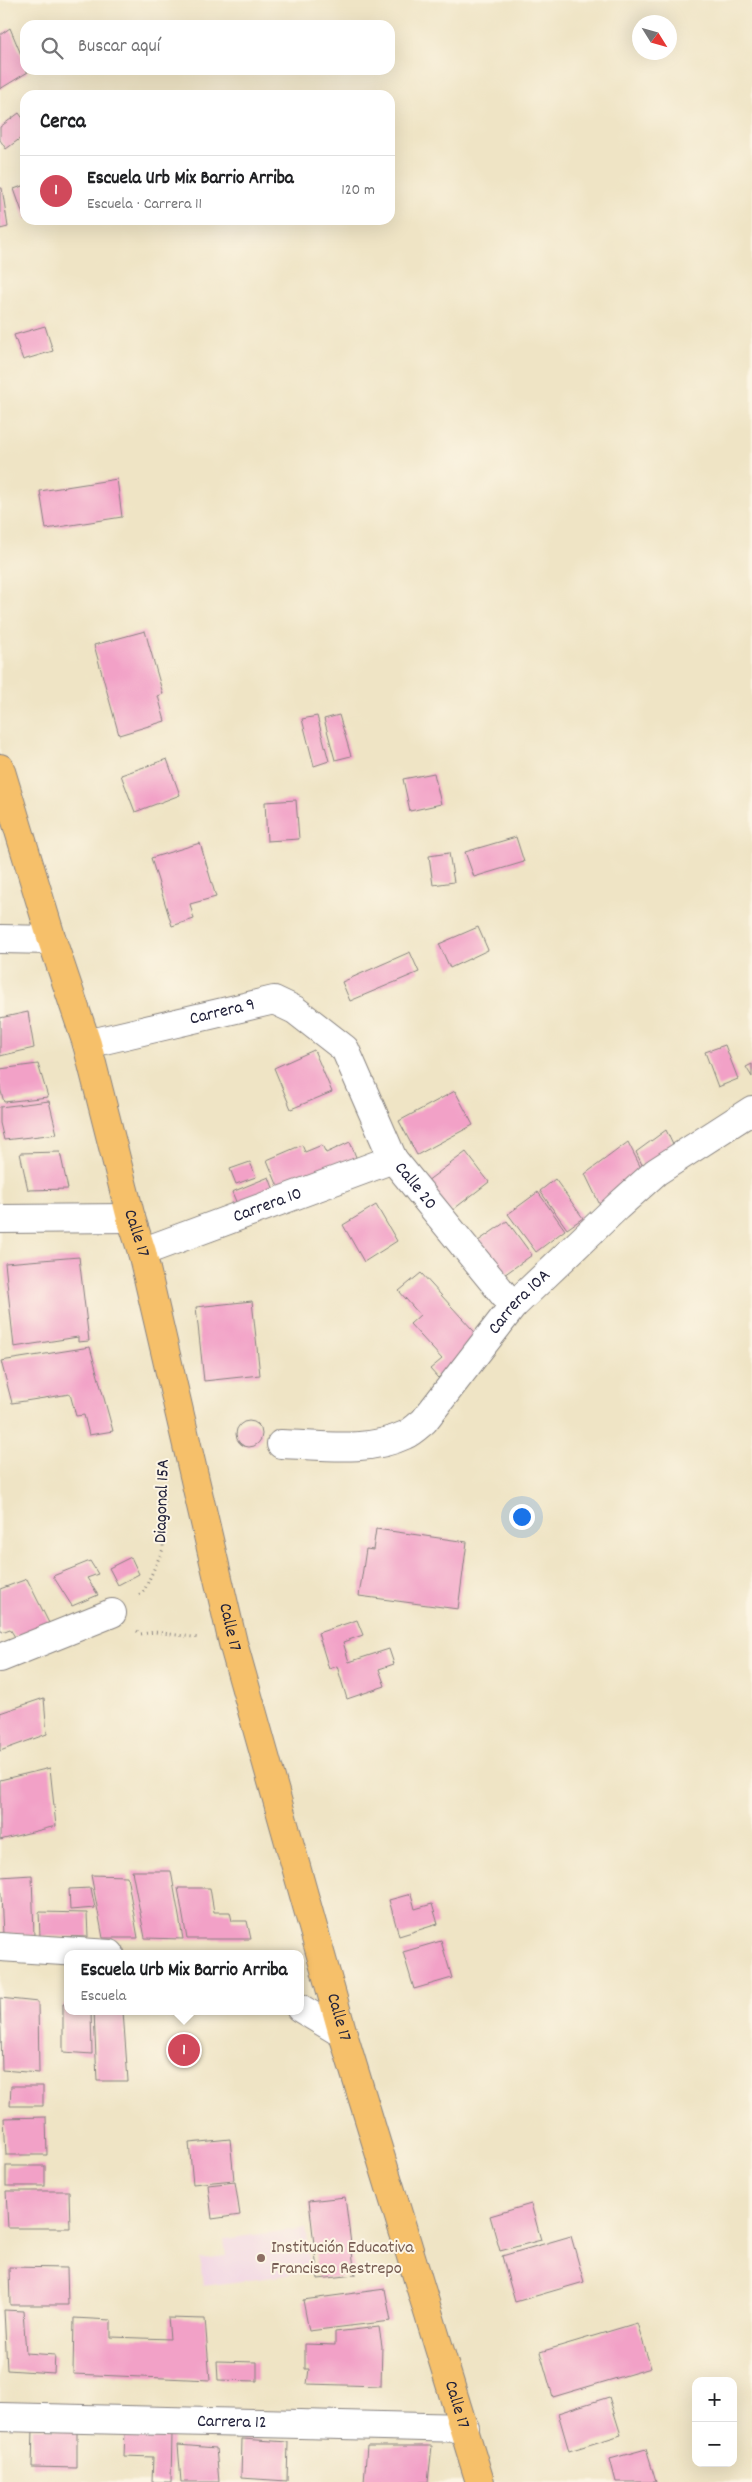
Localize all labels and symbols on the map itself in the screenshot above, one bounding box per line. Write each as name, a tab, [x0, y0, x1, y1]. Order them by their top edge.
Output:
north arrow	[632, 15, 677, 60]
street label: Carrera 9	[187, 992, 257, 1032]
street label: Calle 20	[388, 1157, 443, 1216]
street label: Carrera 10	[230, 1181, 306, 1230]
street label: Calle 17	[117, 1207, 155, 1260]
street label: Carrera 10A	[483, 1264, 557, 1340]
street label: Diagonal 15A	[149, 1458, 177, 1544]
your location	[509, 1504, 535, 1530]
street label: Calle 17	[212, 1601, 247, 1655]
street label: Calle 17	[320, 1990, 357, 2045]
pin: 1	[168, 2031, 200, 2069]
place label: Institución Educativa Francisco Restrepo	[271, 2236, 414, 2282]
marker: Institución Educativa Francisco Restrepo	[255, 2252, 267, 2264]
street label: Calle 17	[437, 2378, 476, 2432]
street label: Carrera 12	[197, 2409, 267, 2436]

